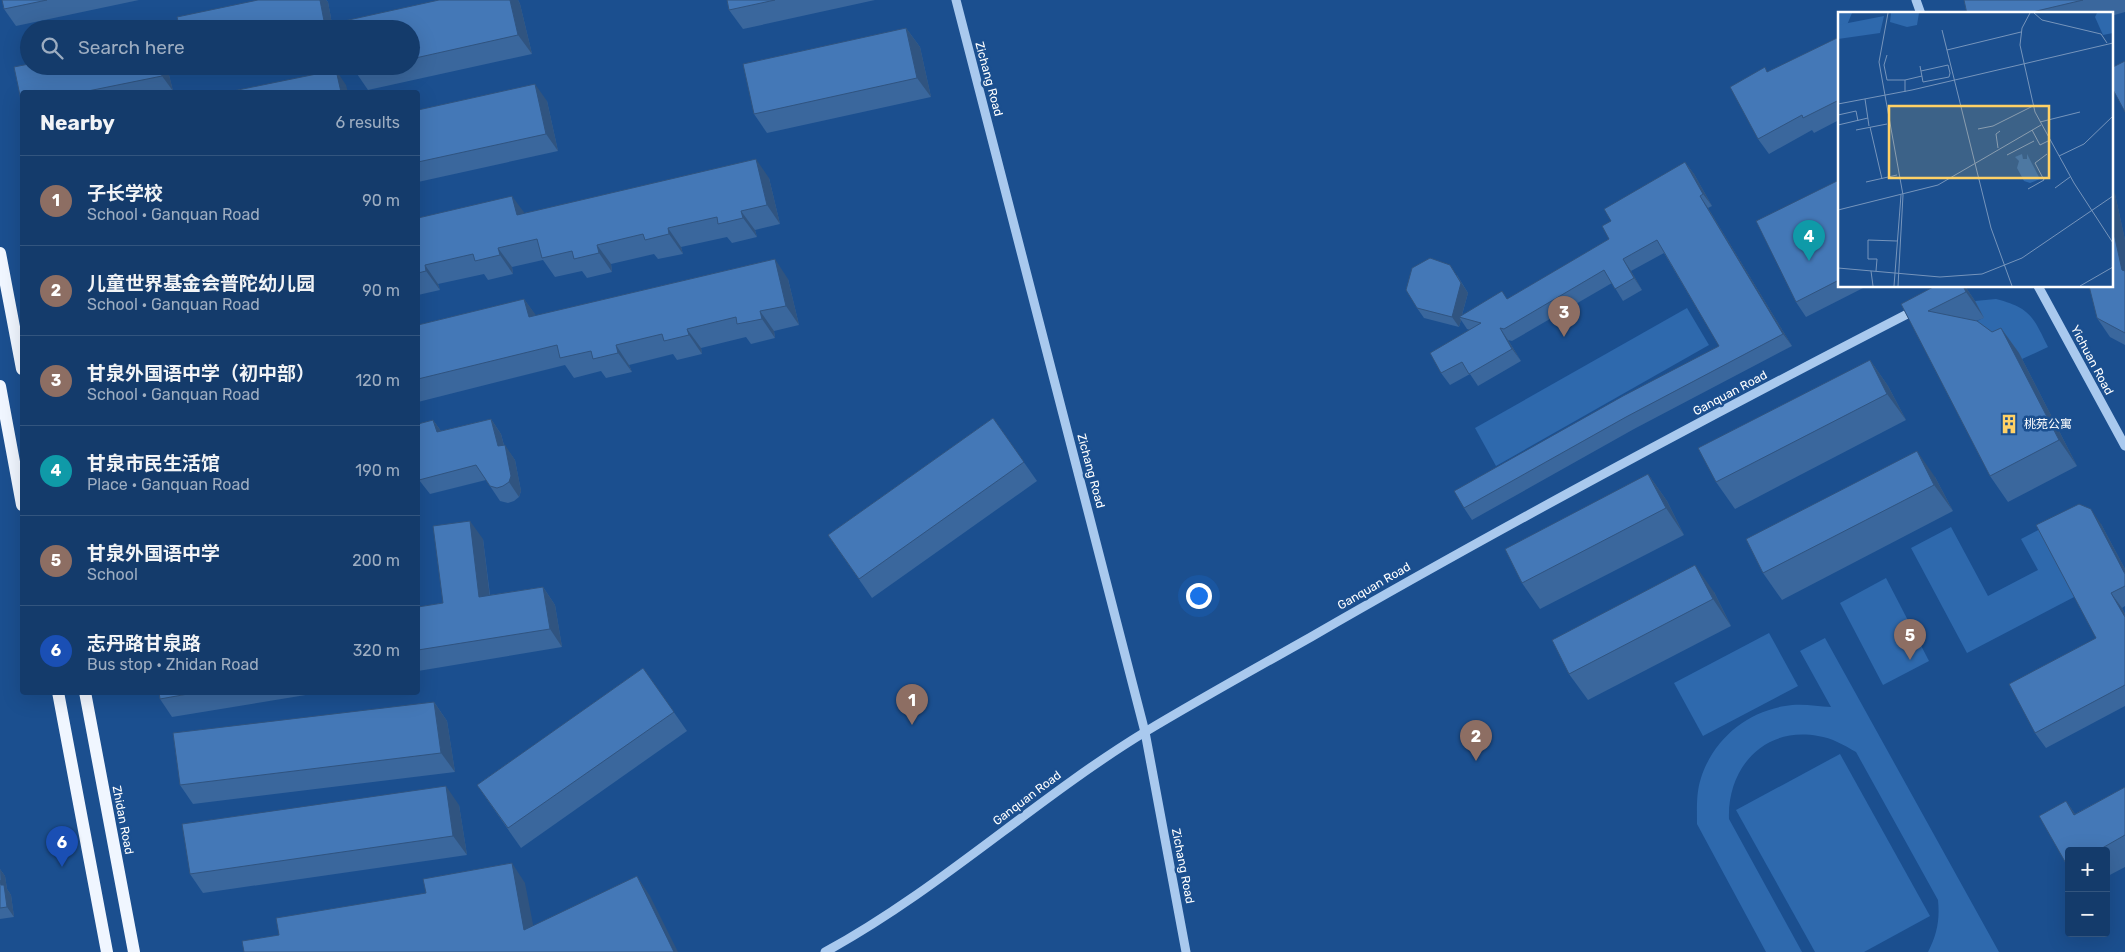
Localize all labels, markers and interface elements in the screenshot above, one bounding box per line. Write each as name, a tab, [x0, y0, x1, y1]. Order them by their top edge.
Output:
inset map	[1838, 12, 2112, 288]
search box	[20, 20, 420, 75]
icon: search	[38, 34, 66, 62]
text: Search here	[78, 36, 185, 59]
street label: Zichang Road	[972, 40, 1006, 118]
text: Nearby	[40, 110, 115, 135]
text: 6 results	[335, 113, 400, 132]
text: 子长学校	[87, 182, 163, 205]
text: 1	[52, 191, 60, 210]
text: 90 m	[362, 191, 400, 210]
text: School · Ganquan Road	[87, 205, 260, 224]
pin: 4	[1793, 220, 1825, 261]
text: 儿童世界基金会普陀幼儿园	[87, 272, 315, 295]
text: 2	[51, 281, 61, 300]
text: 90 m	[362, 281, 400, 300]
text: School · Ganquan Road	[87, 295, 260, 314]
pin: 3	[1548, 296, 1580, 337]
street label: Yichuan Road	[2068, 323, 2116, 397]
text: 甘泉外国语中学（初中部）	[87, 362, 315, 385]
street label: Ganquan Road	[1691, 368, 1769, 418]
text: 3	[51, 371, 61, 390]
text: 120 m	[355, 371, 400, 390]
text: School · Ganquan Road	[87, 385, 260, 404]
building icon: 桃苑公寓	[1998, 413, 2020, 435]
place label: 桃苑公寓	[2024, 417, 2072, 431]
street label: Zichang Road	[1074, 432, 1108, 510]
text: 甘泉市民生活馆	[87, 452, 220, 475]
text: 4	[51, 461, 61, 480]
text: 190 m	[355, 461, 400, 480]
text: Place · Ganquan Road	[87, 475, 250, 494]
text: 甘泉外国语中学	[87, 542, 220, 565]
text: 5	[51, 551, 61, 570]
text: 200 m	[352, 551, 400, 570]
street label: Ganquan Road	[1335, 560, 1413, 612]
text: School	[87, 565, 138, 584]
your location	[1186, 583, 1212, 609]
pin: 5	[1894, 619, 1926, 660]
text: 志丹路甘泉路	[87, 632, 201, 655]
text: 6	[51, 641, 61, 660]
text: 320 m	[353, 641, 400, 660]
text: Bus stop · Zhidan Road	[87, 655, 259, 674]
pin: 1	[896, 684, 928, 725]
pin: 2	[1460, 720, 1492, 761]
street label: Ganquan Road	[990, 768, 1064, 828]
street label: Zhidan Road	[109, 784, 137, 856]
pin: 6	[46, 826, 78, 867]
street label: Zichang Road	[1169, 827, 1197, 905]
map controls	[2065, 847, 2110, 937]
button: +	[2065, 847, 2110, 892]
button: −	[2065, 892, 2110, 937]

